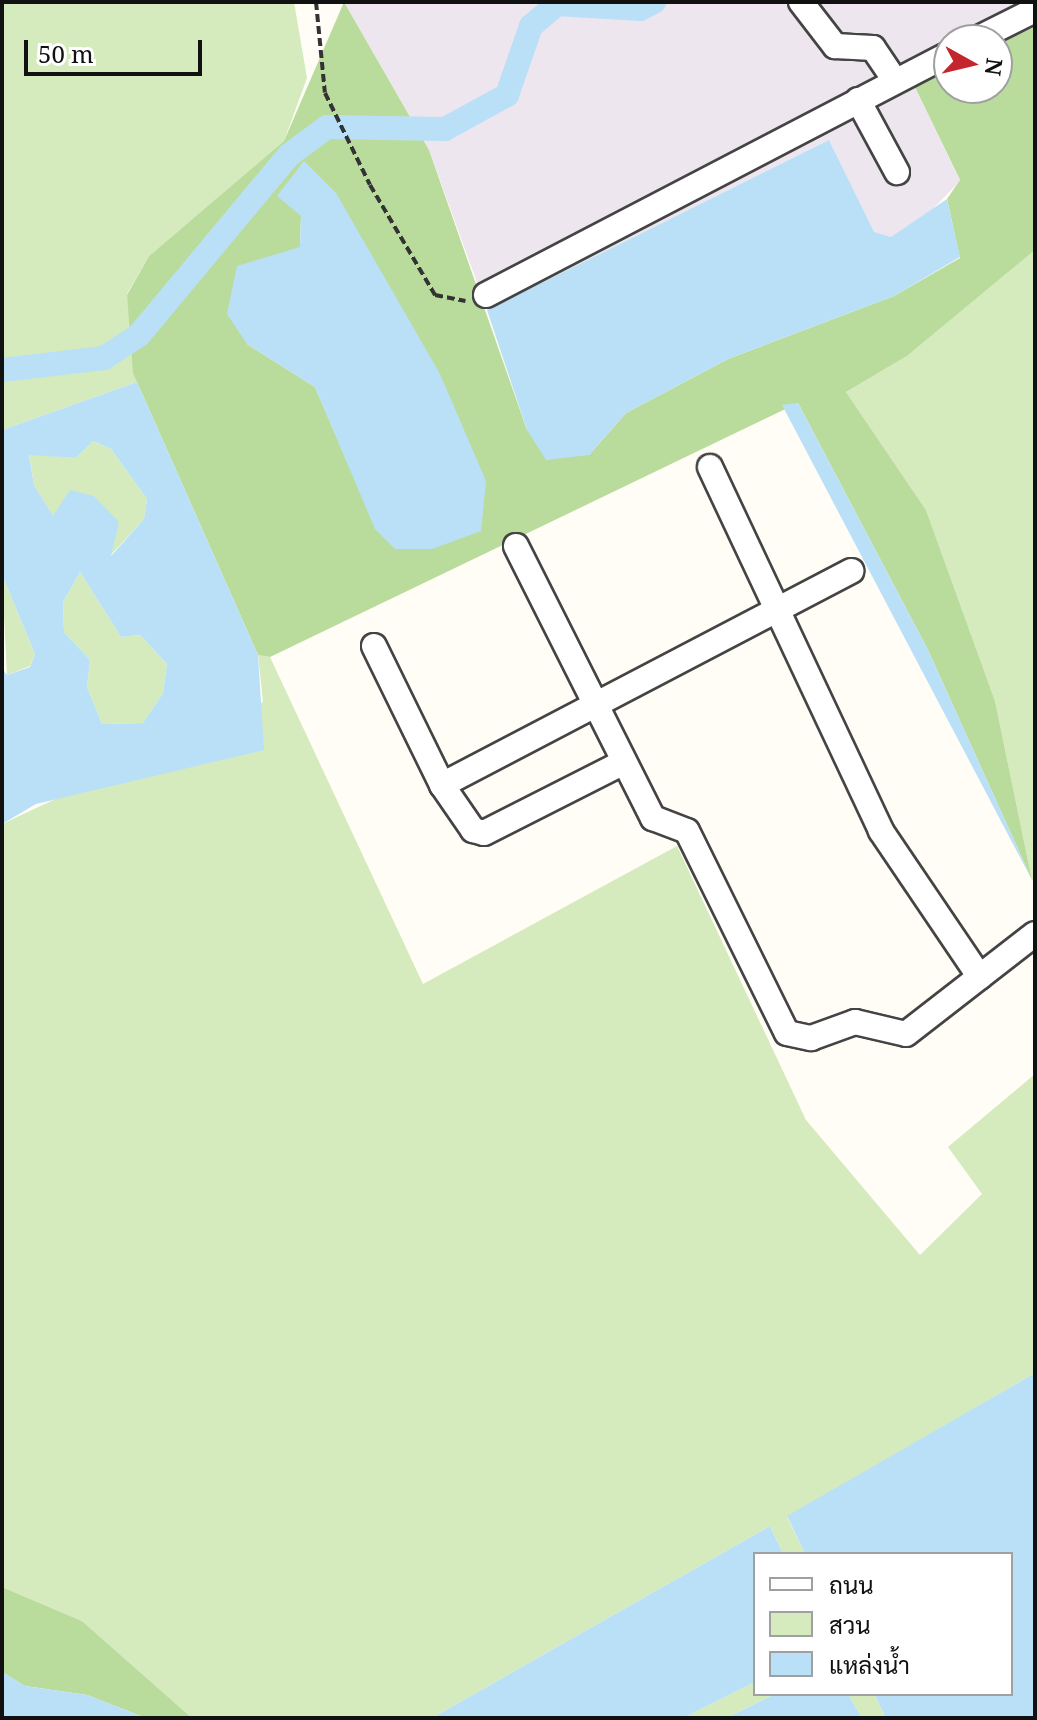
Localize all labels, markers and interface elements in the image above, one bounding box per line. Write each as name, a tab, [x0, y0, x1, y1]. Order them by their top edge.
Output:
scale bar	[28, 24, 206, 74]
north arrow	[933, 24, 1013, 104]
text: 50 m	[38, 37, 94, 70]
text: N	[979, 56, 1011, 78]
legend	[753, 1552, 1013, 1696]
text: ถนน	[829, 1568, 874, 1601]
text: สวน	[829, 1608, 871, 1641]
text: แหล่งน้ำ	[829, 1648, 910, 1681]

